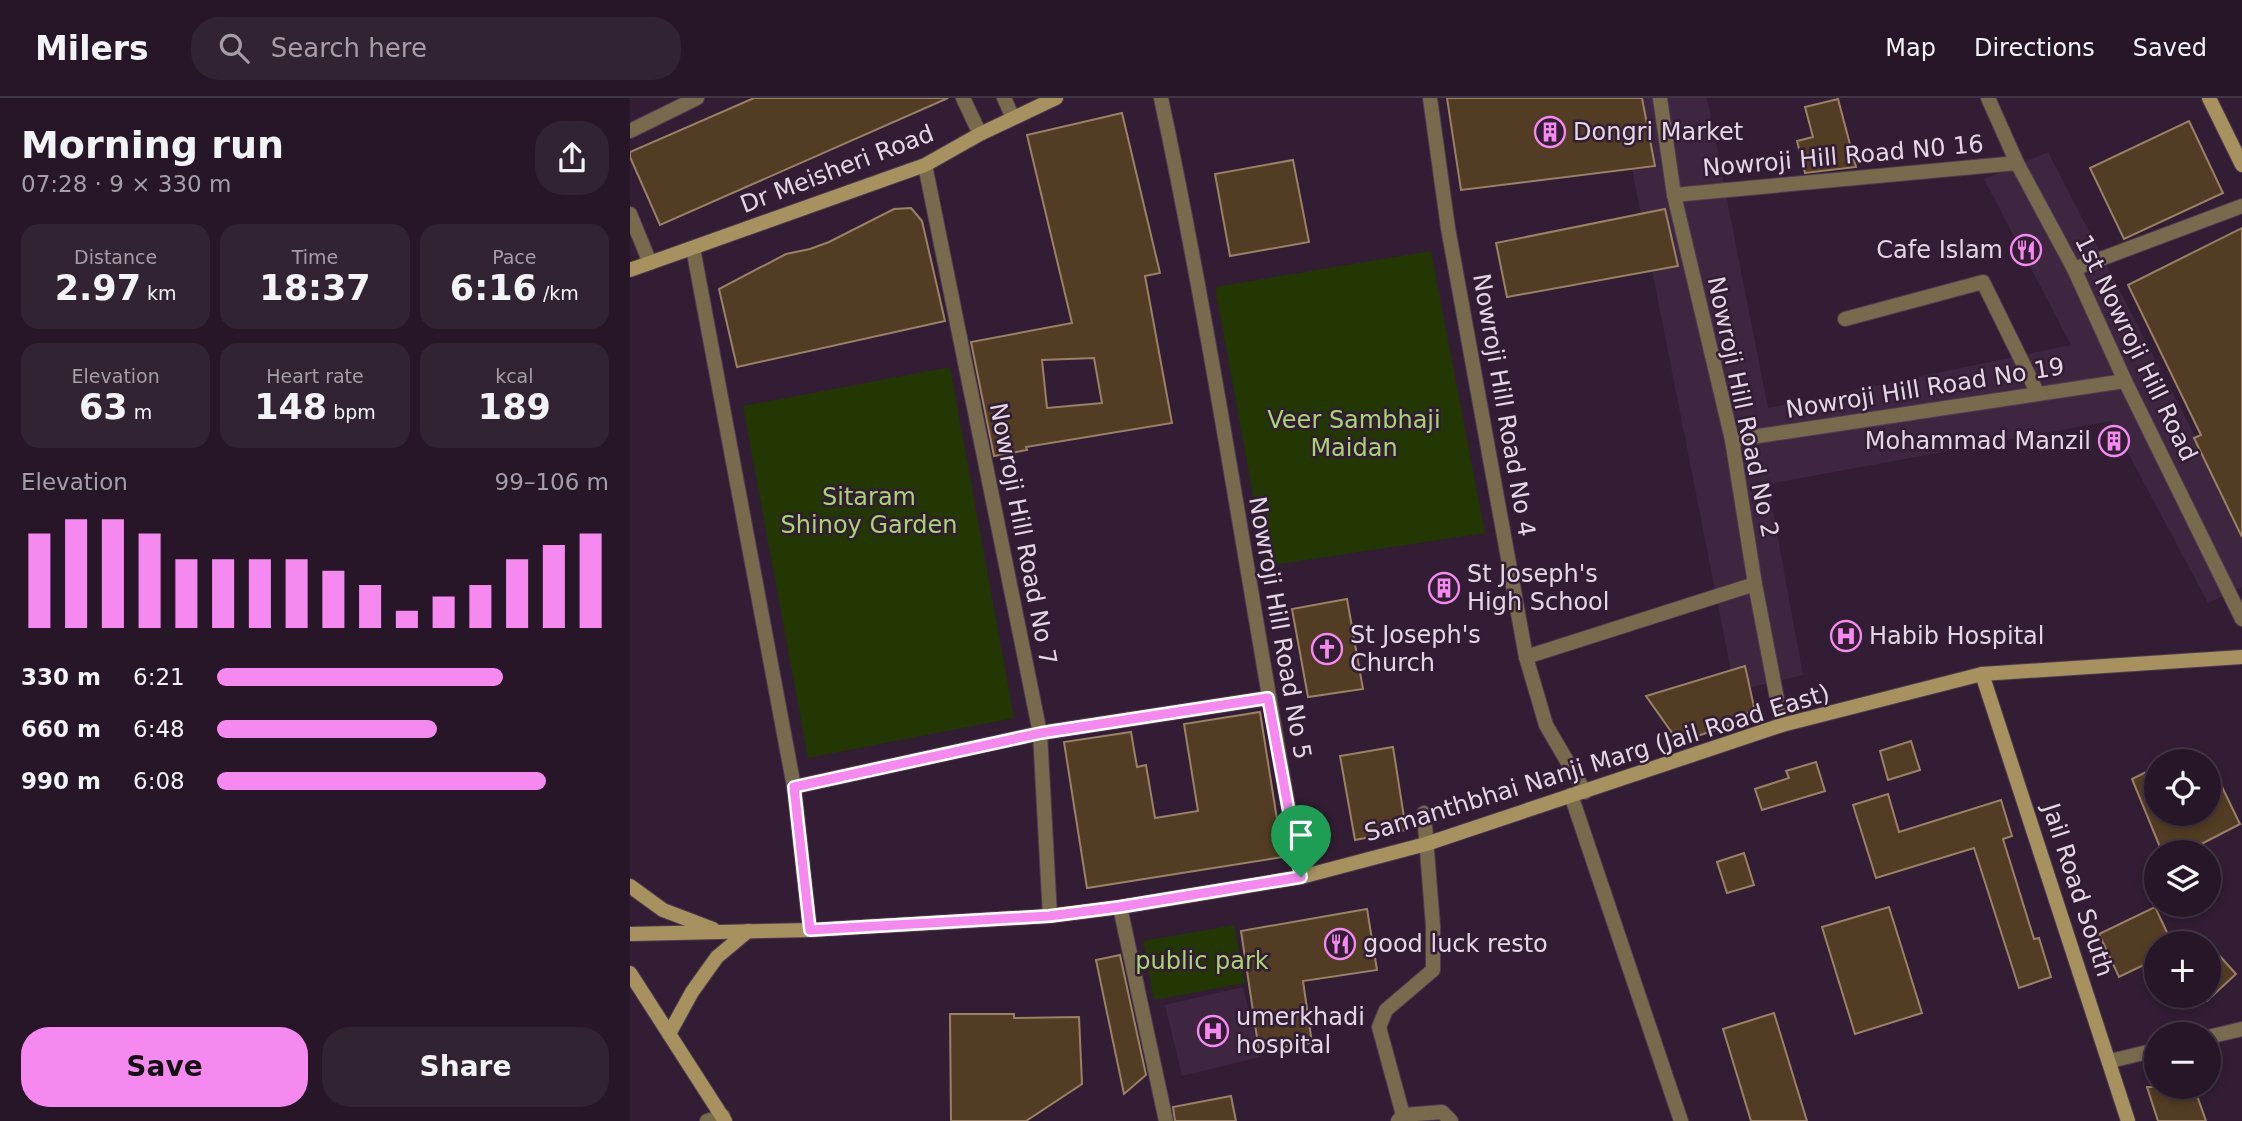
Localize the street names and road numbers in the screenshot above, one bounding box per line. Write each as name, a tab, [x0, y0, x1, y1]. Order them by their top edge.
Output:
street label: Dr Meisheri Road	[736, 119, 938, 219]
street label: Nowroji Hill Road N0 16	[1701, 130, 1985, 182]
street label: 1st Nowroji Hill Road	[2069, 230, 2203, 466]
street label: Nowroji Hill Road No 4	[1467, 271, 1541, 539]
street label: Nowroji Hill Road No 2	[1702, 274, 1784, 540]
street label: Nowroji Hill Road No 19	[1784, 352, 2066, 424]
street label: Nowroji Hill Road No 7	[984, 401, 1062, 667]
street label: Nowroji Hill Road No 5	[1243, 494, 1317, 762]
street label: Samanthbhai Nanji Marg (Jail Road East)	[1361, 679, 1833, 847]
street label: Jail Road South	[2036, 798, 2119, 980]

